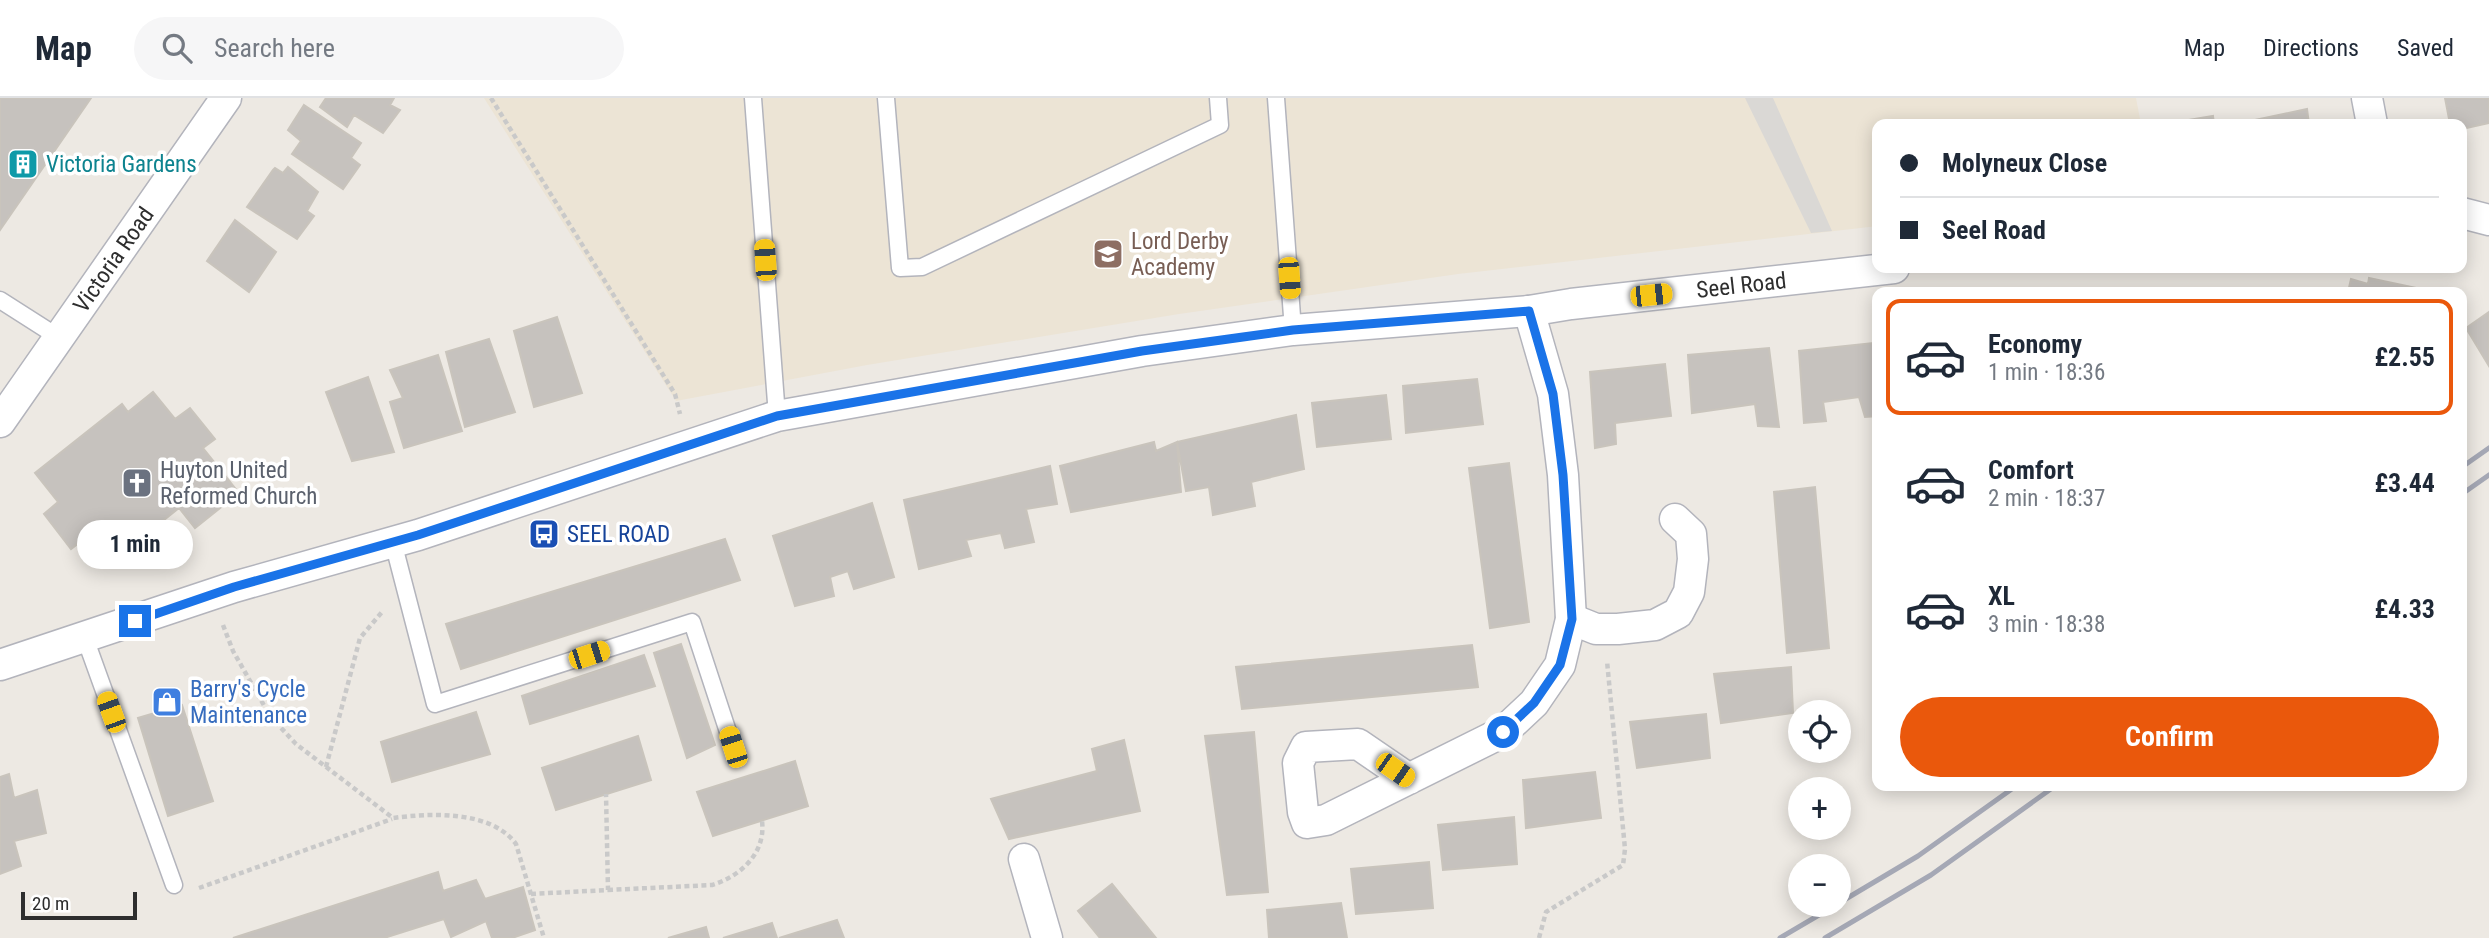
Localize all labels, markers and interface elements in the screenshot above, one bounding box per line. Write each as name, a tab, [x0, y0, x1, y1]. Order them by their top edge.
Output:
search box	[134, 17, 624, 80]
text: Map	[35, 29, 92, 68]
icon: search	[158, 29, 196, 67]
text: Search here	[214, 33, 335, 63]
text: Map	[2184, 34, 2225, 62]
text: Directions	[2263, 34, 2359, 62]
text: Saved	[2397, 34, 2454, 62]
building icon: Victoria Gardens	[6, 147, 40, 181]
text: Molyneux Close	[1942, 148, 2107, 178]
place label: Victoria Gardens	[46, 151, 197, 178]
street label: Victoria Road	[67, 202, 159, 317]
text: Seel Road	[1942, 215, 2046, 245]
place label: Lord Derby Academy	[1131, 228, 1229, 281]
school or university icon: Lord Derby Academy	[1091, 237, 1125, 271]
car	[754, 238, 777, 282]
car	[1278, 256, 1301, 300]
street label: Seel Road	[1695, 267, 1788, 303]
car	[1630, 282, 1673, 308]
icon: car	[1904, 326, 1967, 389]
text: Economy	[1988, 329, 2082, 359]
text: £2.55	[2374, 342, 2435, 372]
text: 1 min · 18:36	[1988, 359, 2105, 386]
icon: car	[1904, 452, 1967, 515]
text: Comfort	[1988, 455, 2074, 485]
place label: Huyton United Reformed Church	[160, 457, 317, 510]
church icon: Huyton United Reformed Church	[120, 466, 154, 500]
text: £3.44	[2374, 468, 2435, 498]
text: 2 min · 18:37	[1988, 485, 2105, 512]
bus stop icon: SEEL ROAD	[527, 517, 561, 551]
callout: 1 min	[77, 519, 193, 568]
place label: SEEL ROAD	[567, 521, 670, 548]
text: 1 min	[109, 531, 161, 558]
icon: car	[1904, 578, 1967, 641]
text: XL	[1988, 581, 2015, 611]
text: £4.33	[2374, 594, 2435, 624]
route end	[119, 605, 151, 637]
text: 3 min · 18:38	[1988, 611, 2105, 638]
car	[566, 639, 613, 671]
place label: Barry's Cycle Maintenance	[190, 676, 307, 729]
shop icon: Barry's Cycle Maintenance	[150, 685, 184, 719]
car	[94, 689, 129, 735]
button: Confirm	[1900, 697, 2439, 777]
map controls	[1788, 700, 1851, 917]
button: locate	[1788, 700, 1851, 763]
route start	[1487, 716, 1519, 748]
car	[717, 724, 750, 770]
car	[1372, 749, 1419, 791]
button: +	[1788, 777, 1851, 840]
button: −	[1788, 854, 1851, 917]
scale bar	[21, 889, 136, 921]
text: 20 m	[32, 892, 69, 915]

